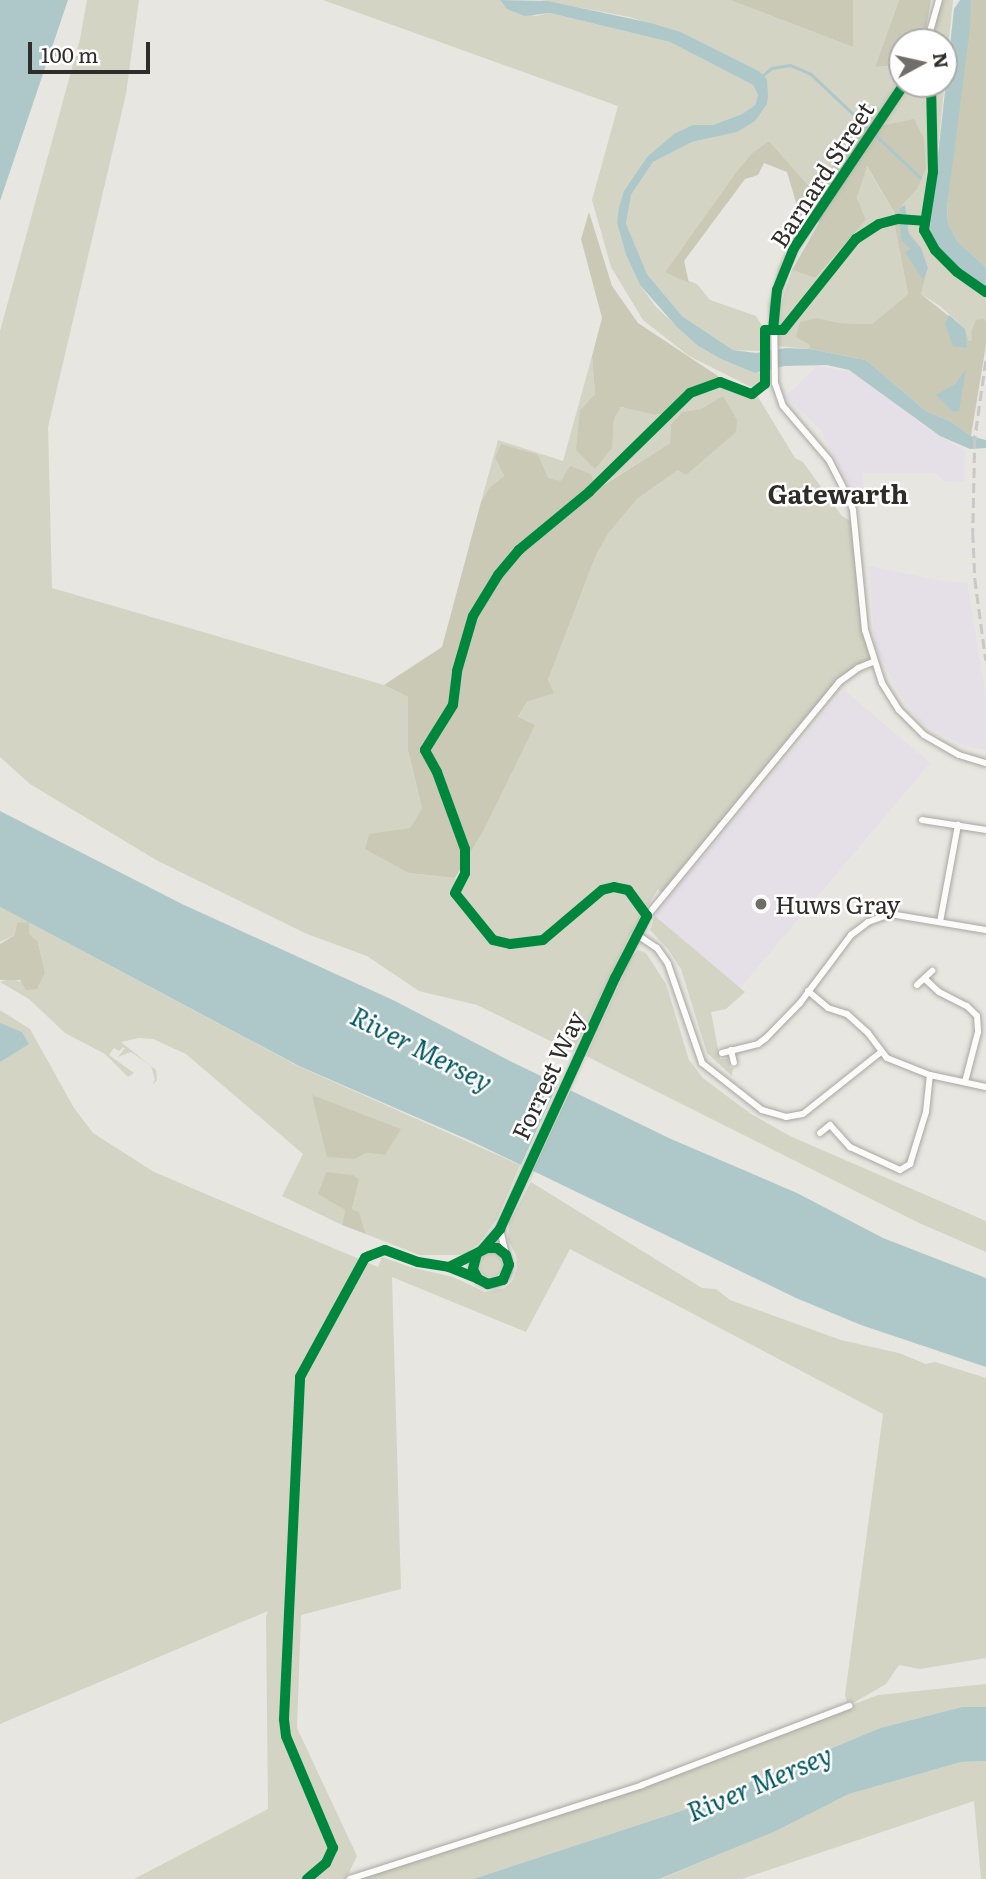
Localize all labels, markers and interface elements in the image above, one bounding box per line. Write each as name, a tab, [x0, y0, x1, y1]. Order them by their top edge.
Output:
scale bar	[32, 28, 154, 72]
north arrow	[888, 28, 958, 98]
text: 100 m	[41, 38, 98, 69]
text: N	[927, 51, 957, 70]
street label: Barnard Street	[763, 96, 879, 252]
district label: Gatewarth	[767, 477, 909, 509]
place label: Huws Gray	[775, 890, 900, 918]
marker: Huws Gray	[753, 896, 769, 912]
water label: River Mersey	[346, 999, 498, 1097]
street label: Forrest Way	[505, 1006, 589, 1144]
water label: River Mersey	[682, 1737, 836, 1827]

